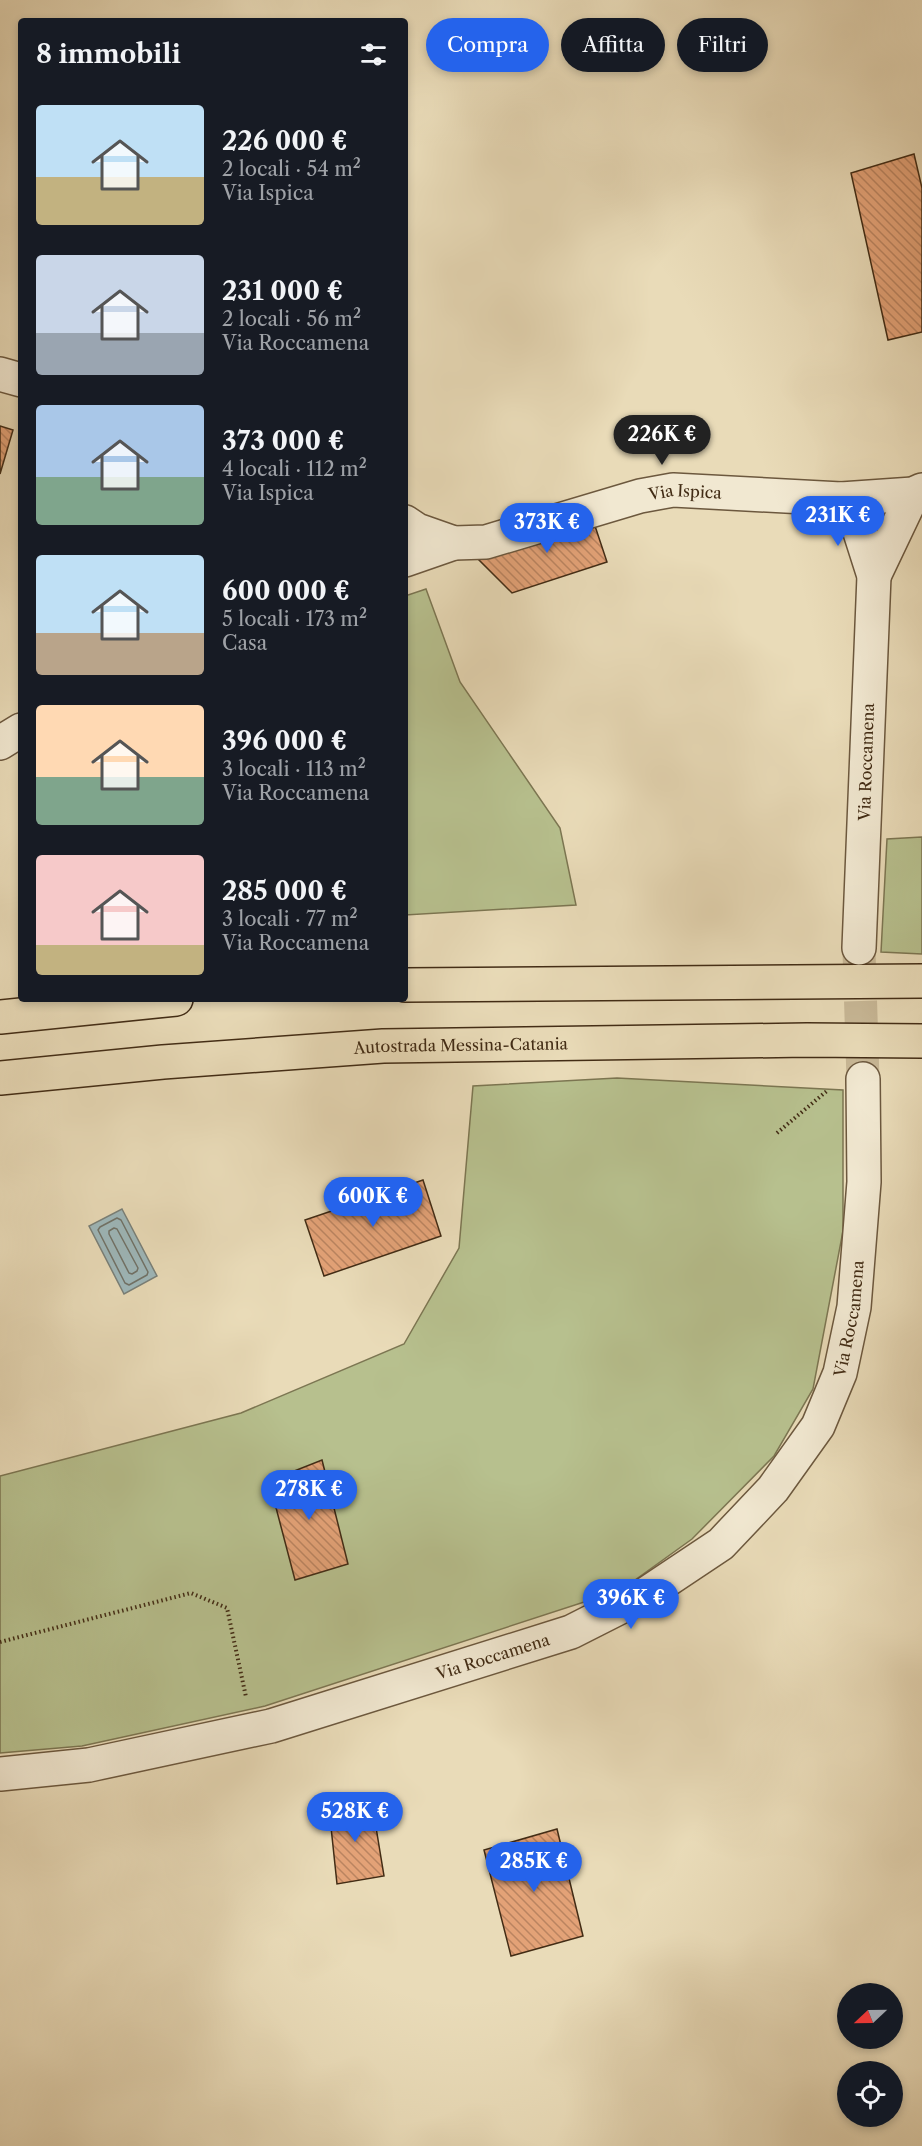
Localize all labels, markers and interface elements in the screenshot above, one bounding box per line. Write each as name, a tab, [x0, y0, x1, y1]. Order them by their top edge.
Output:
chip: Compra	[426, 18, 549, 72]
chip: Affitta	[561, 18, 665, 72]
chip: Filtri	[677, 18, 768, 72]
text: 8 immobili	[36, 38, 181, 70]
icon: filters	[357, 38, 390, 71]
text: 226 000 €	[222, 125, 348, 157]
icon: home	[84, 129, 156, 201]
text: 2 locali · 54 m²	[222, 157, 361, 181]
text: Via Ispica	[222, 181, 314, 205]
text: 231 000 €	[222, 275, 343, 307]
icon: home	[84, 279, 156, 351]
text: 2 locali · 56 m²	[222, 307, 361, 331]
text: Via Roccamena	[222, 331, 369, 355]
pin: 226K €	[613, 415, 711, 466]
text: 226K €	[628, 422, 696, 446]
text: 373 000 €	[222, 425, 344, 457]
icon: home	[84, 429, 156, 501]
text: 4 locali · 112 m²	[222, 457, 367, 481]
street label: Via Ispica	[646, 480, 723, 504]
text: Via Ispica	[222, 481, 314, 505]
pin: 231K €	[789, 496, 887, 547]
pin: 373K €	[498, 503, 596, 554]
text: 231K €	[805, 503, 871, 527]
text: 373K €	[514, 510, 580, 534]
text: 600 000 €	[222, 575, 350, 607]
icon: home	[84, 579, 156, 651]
text: 5 locali · 173 m²	[222, 607, 367, 631]
text: Casa	[222, 631, 267, 655]
street label: Via Roccamena	[854, 702, 878, 822]
text: 396 000 €	[222, 725, 347, 757]
icon: home	[84, 729, 156, 801]
text: 3 locali · 113 m²	[222, 757, 366, 781]
text: Via Roccamena	[222, 781, 369, 805]
text: 285 000 €	[222, 875, 347, 907]
icon: home	[84, 879, 156, 951]
text: 3 locali · 77 m²	[222, 907, 358, 931]
text: Via Roccamena	[222, 931, 369, 955]
street label: Autostrada Messina-Catania	[352, 1033, 569, 1058]
pin: 600K €	[324, 1177, 422, 1228]
text: 600K €	[338, 1184, 408, 1208]
street label: Via Roccamena	[829, 1259, 868, 1380]
pin: 278K €	[260, 1470, 358, 1521]
text: 278K €	[275, 1477, 343, 1501]
pin: 396K €	[582, 1579, 680, 1630]
text: 396K €	[597, 1586, 665, 1610]
street label: Via Roccamena	[433, 1629, 553, 1684]
pin: 528K €	[306, 1792, 404, 1843]
text: 528K €	[321, 1799, 389, 1823]
pin: 285K €	[485, 1842, 583, 1893]
text: 285K €	[500, 1849, 568, 1873]
north arrow	[837, 1983, 903, 2049]
map controls	[837, 1983, 903, 2127]
button: locate	[837, 2061, 903, 2127]

